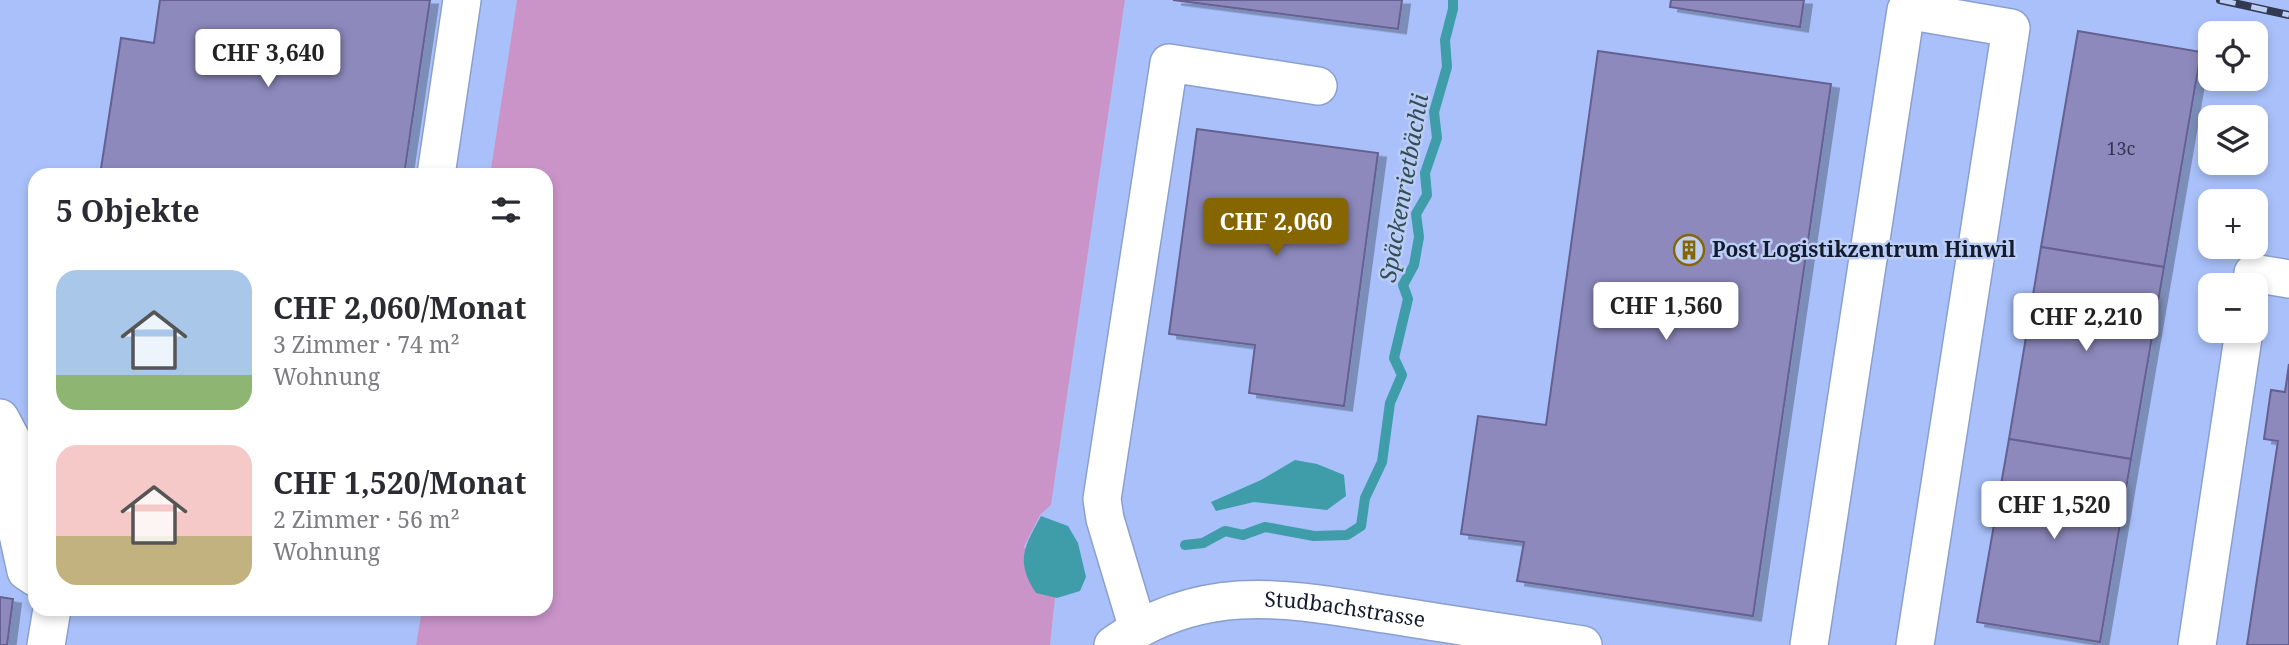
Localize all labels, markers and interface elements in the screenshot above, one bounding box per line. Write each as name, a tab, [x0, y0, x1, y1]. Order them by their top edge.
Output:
map controls	[2198, 21, 2268, 343]
button: locate	[2198, 21, 2268, 91]
pin: CHF 3,640	[188, 29, 348, 89]
text: CHF 3,640	[211, 36, 325, 68]
water label: Späckenrietbächli	[1371, 91, 1435, 285]
button: layers	[2198, 105, 2268, 175]
house number: 13c	[2107, 136, 2136, 160]
button: +	[2198, 189, 2268, 259]
text: 5 Objekte	[56, 190, 200, 231]
icon: filters	[487, 191, 525, 229]
pin: CHF 2,060	[1196, 198, 1356, 258]
text: CHF 2,060	[1219, 205, 1333, 237]
building icon: Post Logistikzentrum Hinwil	[1672, 233, 1706, 267]
place label: Post Logistikzentrum Hinwil	[1712, 235, 2016, 263]
button: −	[2198, 273, 2268, 343]
pin: CHF 1,560	[1586, 282, 1746, 342]
text: CHF 2,060/Monat	[273, 287, 526, 328]
text: CHF 1,560	[1609, 289, 1723, 321]
pin: CHF 2,210	[2006, 294, 2166, 353]
icon: home	[112, 298, 196, 382]
text: CHF 2,210	[2029, 300, 2143, 332]
text: 3 Zimmer · 74 m²	[273, 328, 460, 360]
text: Wohnung	[273, 360, 380, 392]
text: CHF 1,520/Monat	[273, 462, 526, 503]
icon: home	[112, 473, 196, 557]
pin: CHF 1,520	[1974, 482, 2134, 541]
text: CHF 1,520	[1997, 488, 2111, 520]
text: 2 Zimmer · 56 m²	[273, 503, 460, 535]
text: Wohnung	[273, 535, 380, 567]
street label: Studbachstrasse	[1264, 585, 1427, 633]

